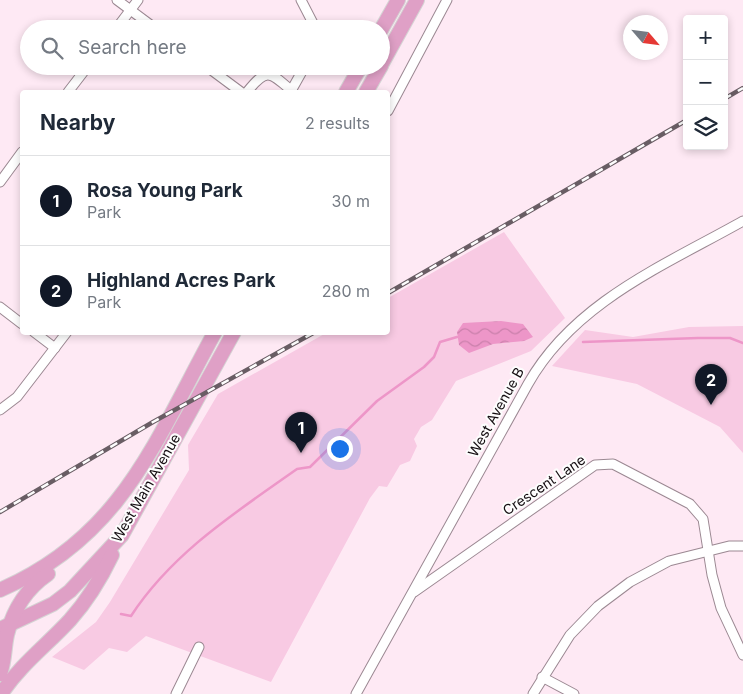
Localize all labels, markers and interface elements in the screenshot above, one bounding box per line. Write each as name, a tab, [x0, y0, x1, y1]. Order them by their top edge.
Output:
north arrow	[623, 15, 668, 60]
map controls	[683, 15, 728, 150]
button: +	[683, 15, 728, 60]
search box	[20, 20, 390, 75]
icon: search	[38, 34, 66, 62]
text: Search here	[78, 36, 187, 59]
button: −	[683, 60, 728, 105]
button: layers	[683, 105, 728, 150]
text: Nearby	[40, 110, 115, 135]
text: 2 results	[305, 113, 370, 133]
text: Rosa Young Park	[87, 179, 243, 202]
text: 1	[53, 191, 59, 211]
text: 30 m	[332, 191, 370, 211]
text: Park	[87, 202, 121, 222]
text: Highland Acres Park	[87, 269, 275, 292]
text: 2	[51, 281, 61, 301]
text: 280 m	[322, 281, 370, 301]
text: Park	[87, 292, 121, 312]
street label: West Avenue B	[464, 364, 527, 459]
pin: 2	[695, 364, 727, 405]
pin: 1	[285, 412, 317, 453]
street label: West Main Avenue	[108, 430, 184, 545]
your location	[327, 436, 353, 462]
street label: Crescent Lane	[499, 451, 588, 518]

